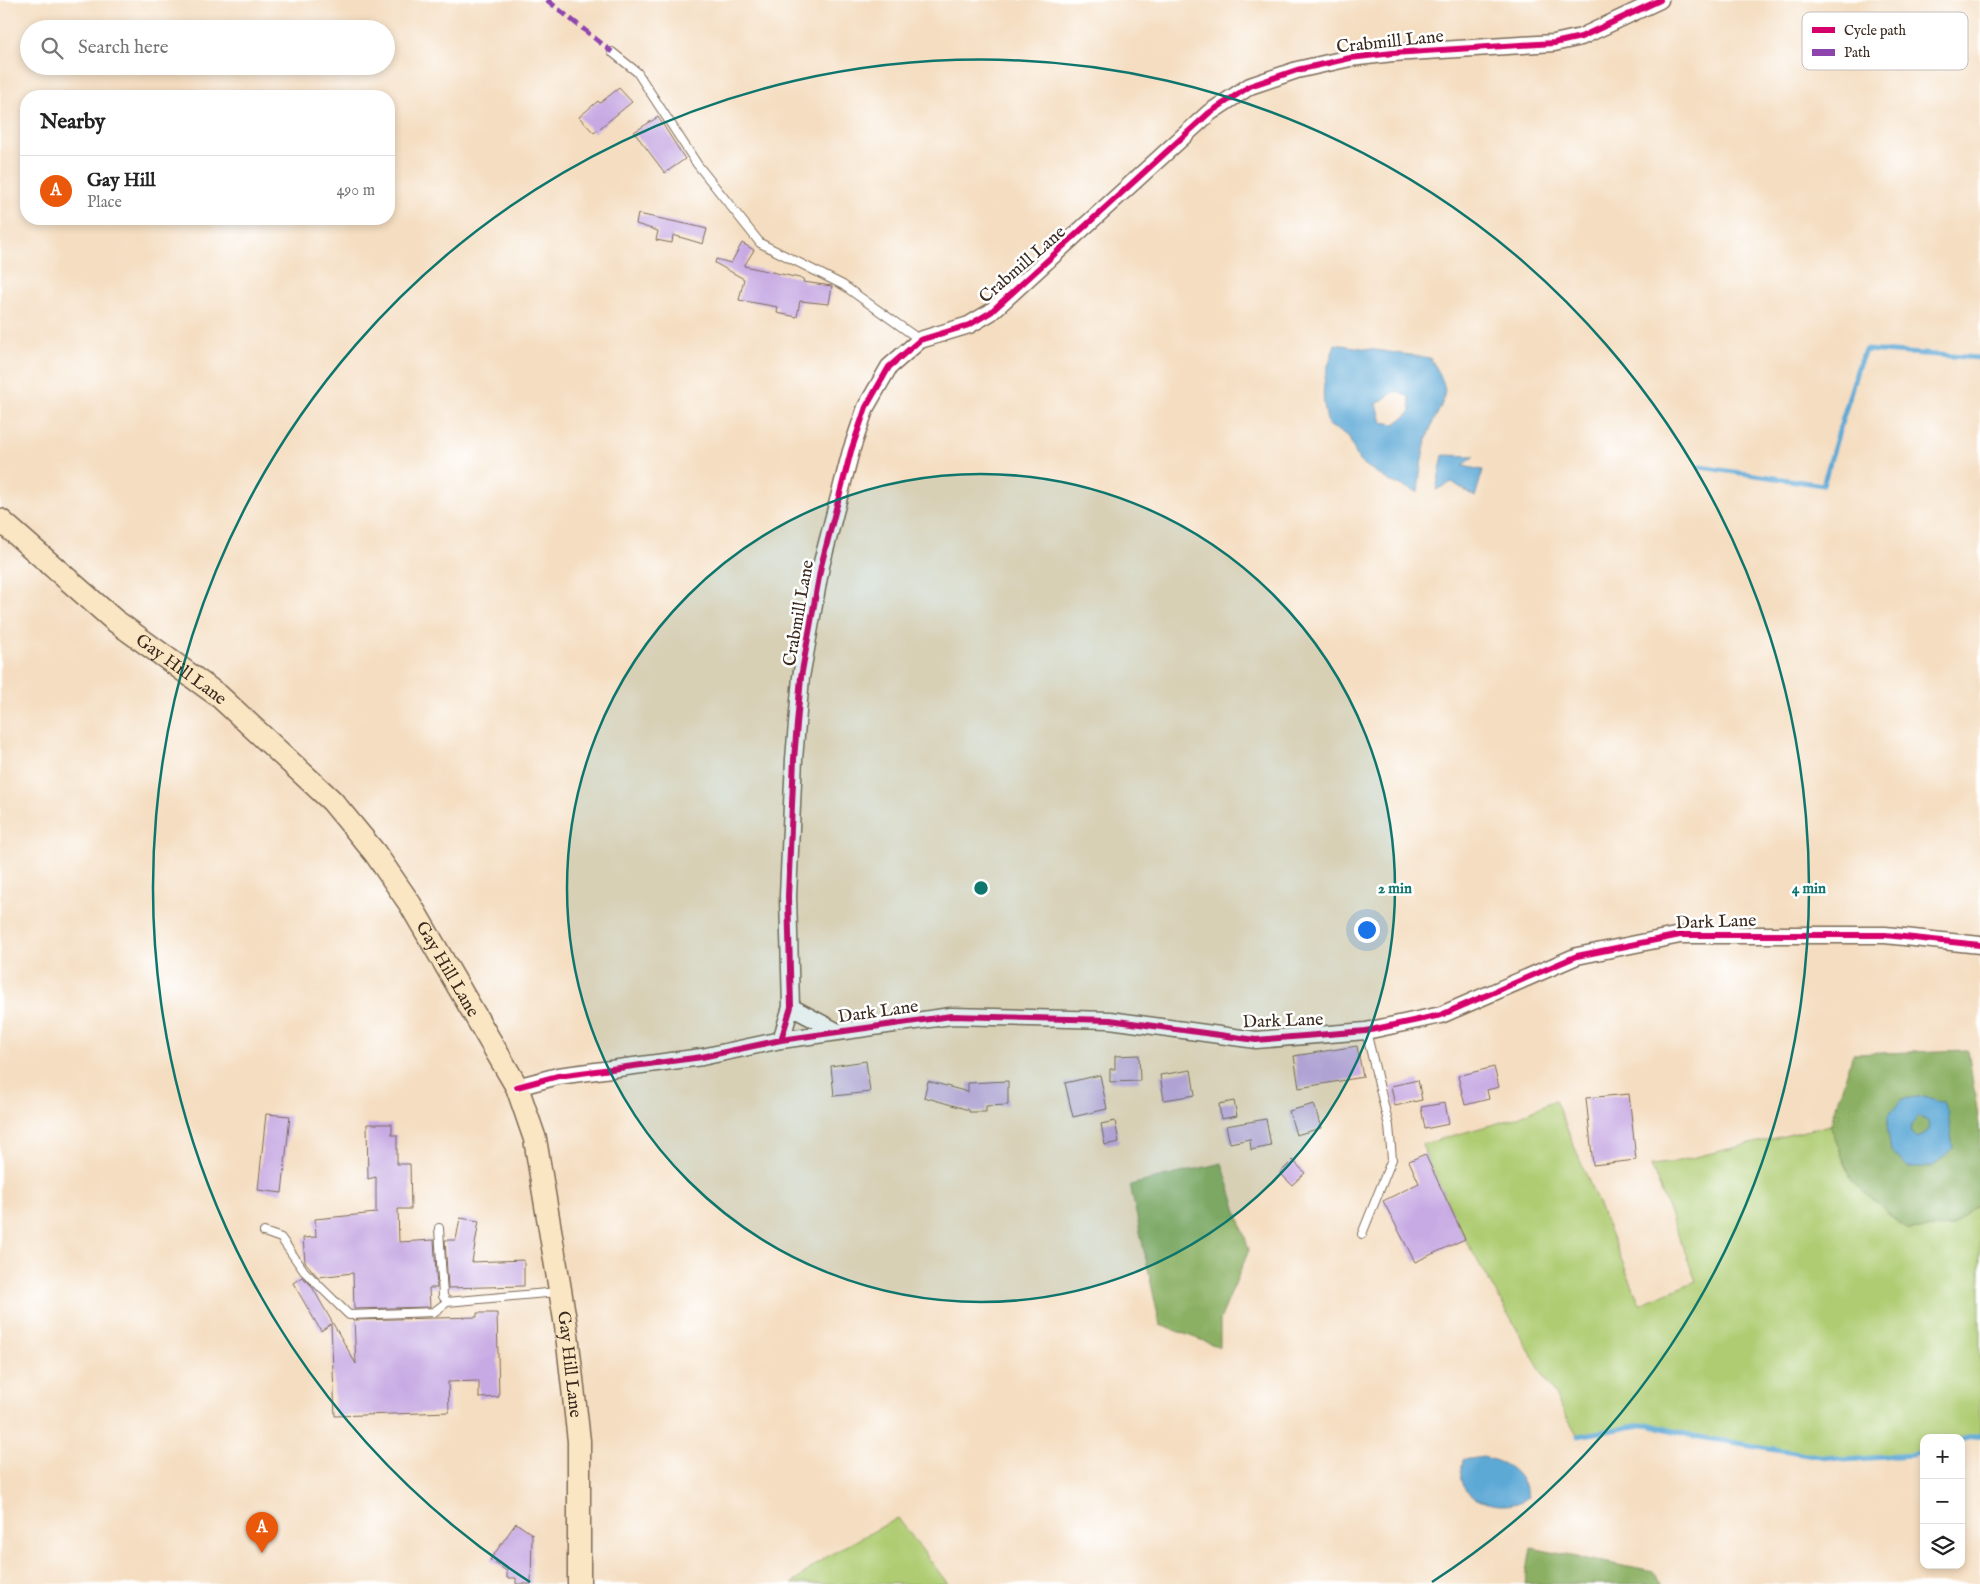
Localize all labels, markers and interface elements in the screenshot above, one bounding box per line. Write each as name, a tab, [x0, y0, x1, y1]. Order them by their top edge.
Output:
legend	[1802, 12, 1968, 70]
search box	[20, 20, 395, 75]
text: Cycle path	[1844, 22, 1906, 40]
street label: Crabmill Lane	[1335, 25, 1445, 60]
icon: search	[38, 34, 66, 62]
text: Search here	[78, 36, 169, 60]
text: Path	[1844, 44, 1871, 62]
text: Nearby	[40, 109, 105, 136]
text: Gay Hill	[87, 169, 155, 193]
text: A	[51, 181, 61, 201]
text: 490 m	[336, 181, 375, 201]
text: Place	[87, 193, 122, 213]
street label: Crabmill Lane	[975, 221, 1071, 309]
street label: Crabmill Lane	[779, 558, 820, 668]
street label: Gay Hill Lane	[130, 629, 231, 711]
centre of rings	[972, 879, 990, 897]
text: 2 min	[1378, 879, 1412, 898]
text: 4 min	[1792, 879, 1826, 898]
street label: Dark Lane	[1675, 910, 1757, 935]
your location	[1354, 917, 1380, 943]
street label: Gay Hill Lane	[410, 918, 484, 1022]
street label: Dark Lane	[837, 995, 920, 1029]
street label: Dark Lane	[1242, 1009, 1324, 1034]
street label: Gay Hill Lane	[551, 1310, 586, 1419]
map controls	[1920, 1434, 1965, 1569]
button: +	[1920, 1434, 1965, 1479]
button: −	[1920, 1479, 1965, 1524]
pin: A	[246, 1512, 278, 1553]
button: layers	[1920, 1524, 1965, 1569]

